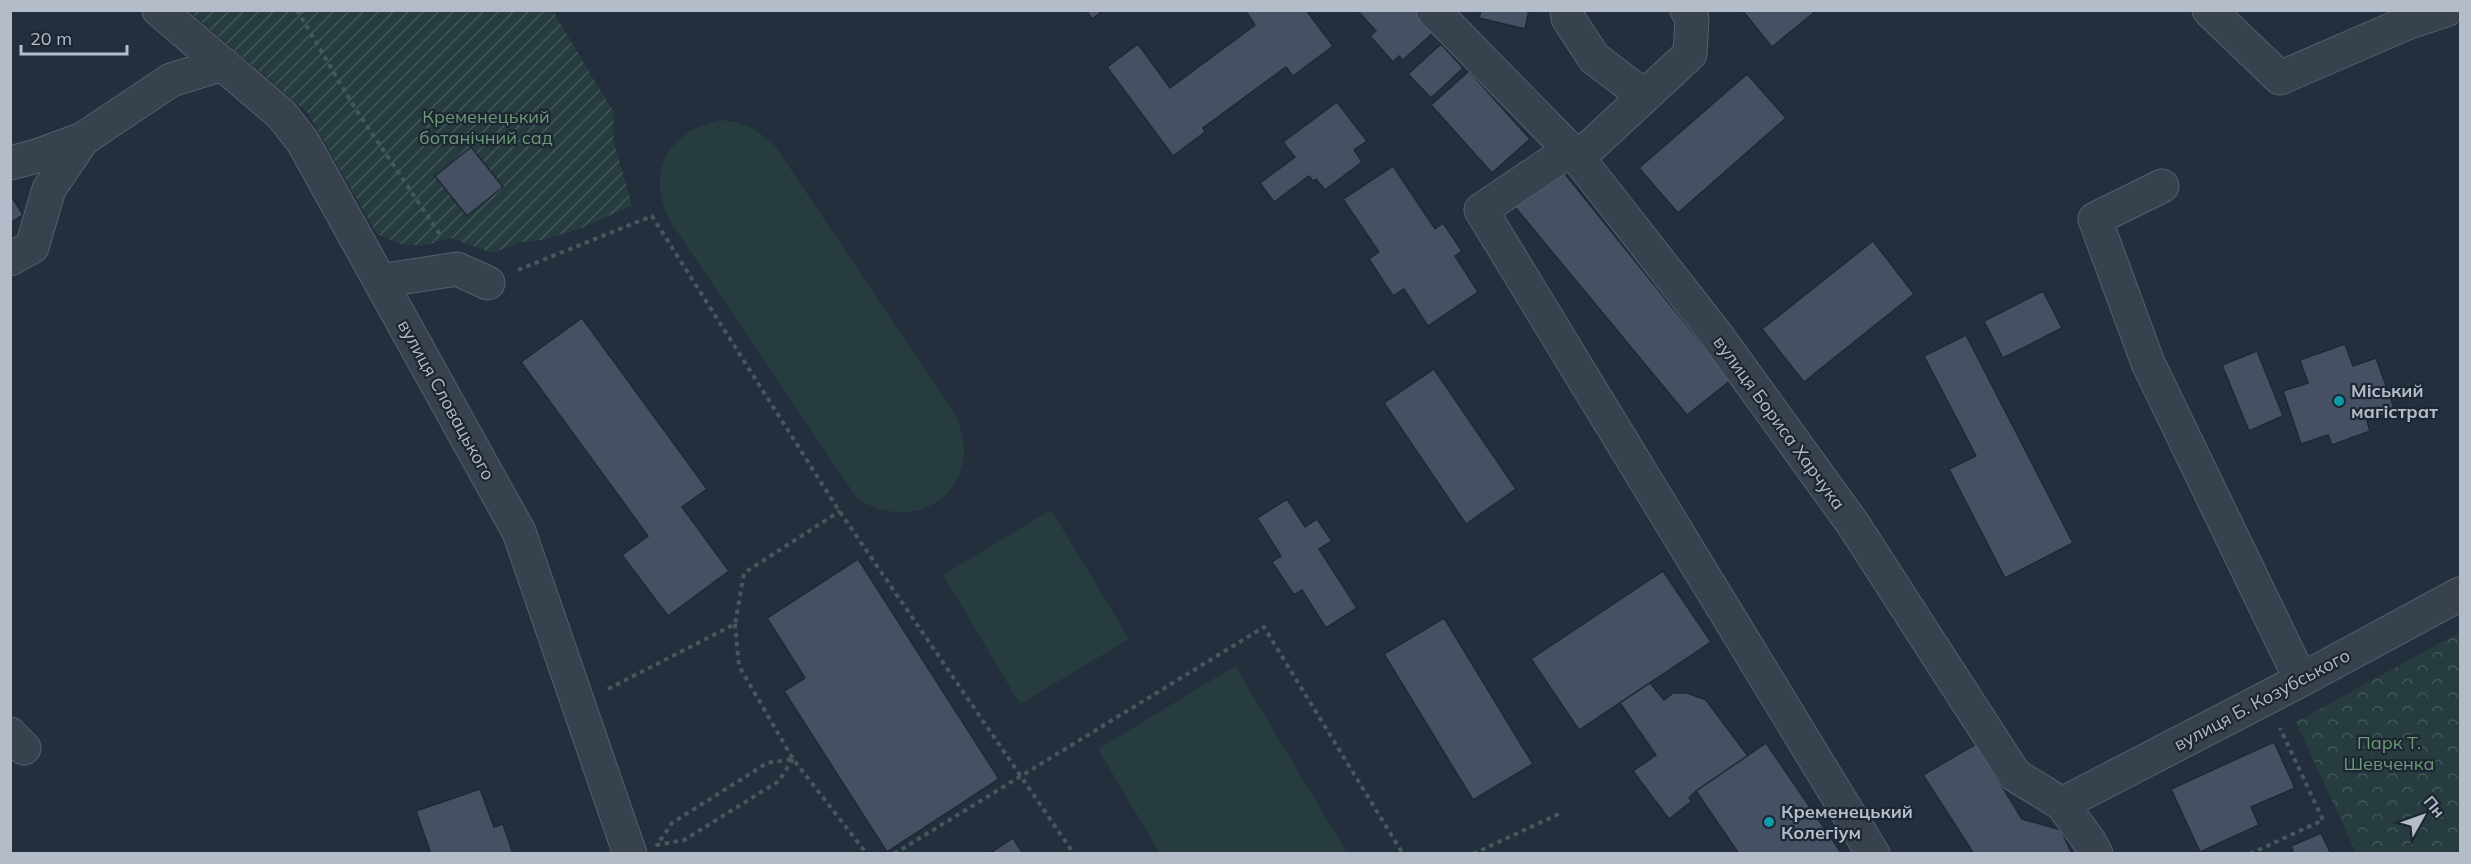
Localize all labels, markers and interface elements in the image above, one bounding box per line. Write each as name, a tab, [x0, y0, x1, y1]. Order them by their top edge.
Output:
scale bar	[21, 18, 128, 56]
text: 20 m	[30, 27, 72, 50]
park label: Кременецький ботанічний сад	[419, 105, 553, 149]
street label: вулиця Словацького	[393, 315, 500, 484]
street label: вулиця Бориса Харчука	[1709, 331, 1850, 514]
place label: Міський магістрат	[2351, 379, 2438, 423]
marker: Міський магістрат	[2332, 394, 2346, 408]
street label: вулиця Б. Козубського	[2170, 643, 2354, 756]
park label: Парк Т. Шевченка	[2343, 731, 2435, 775]
north arrow	[2393, 786, 2453, 846]
text: Пн	[2420, 791, 2449, 821]
place label: Кременецький Колегіум	[1781, 800, 1913, 844]
marker: Кременецький Колегіум	[1762, 815, 1776, 829]

